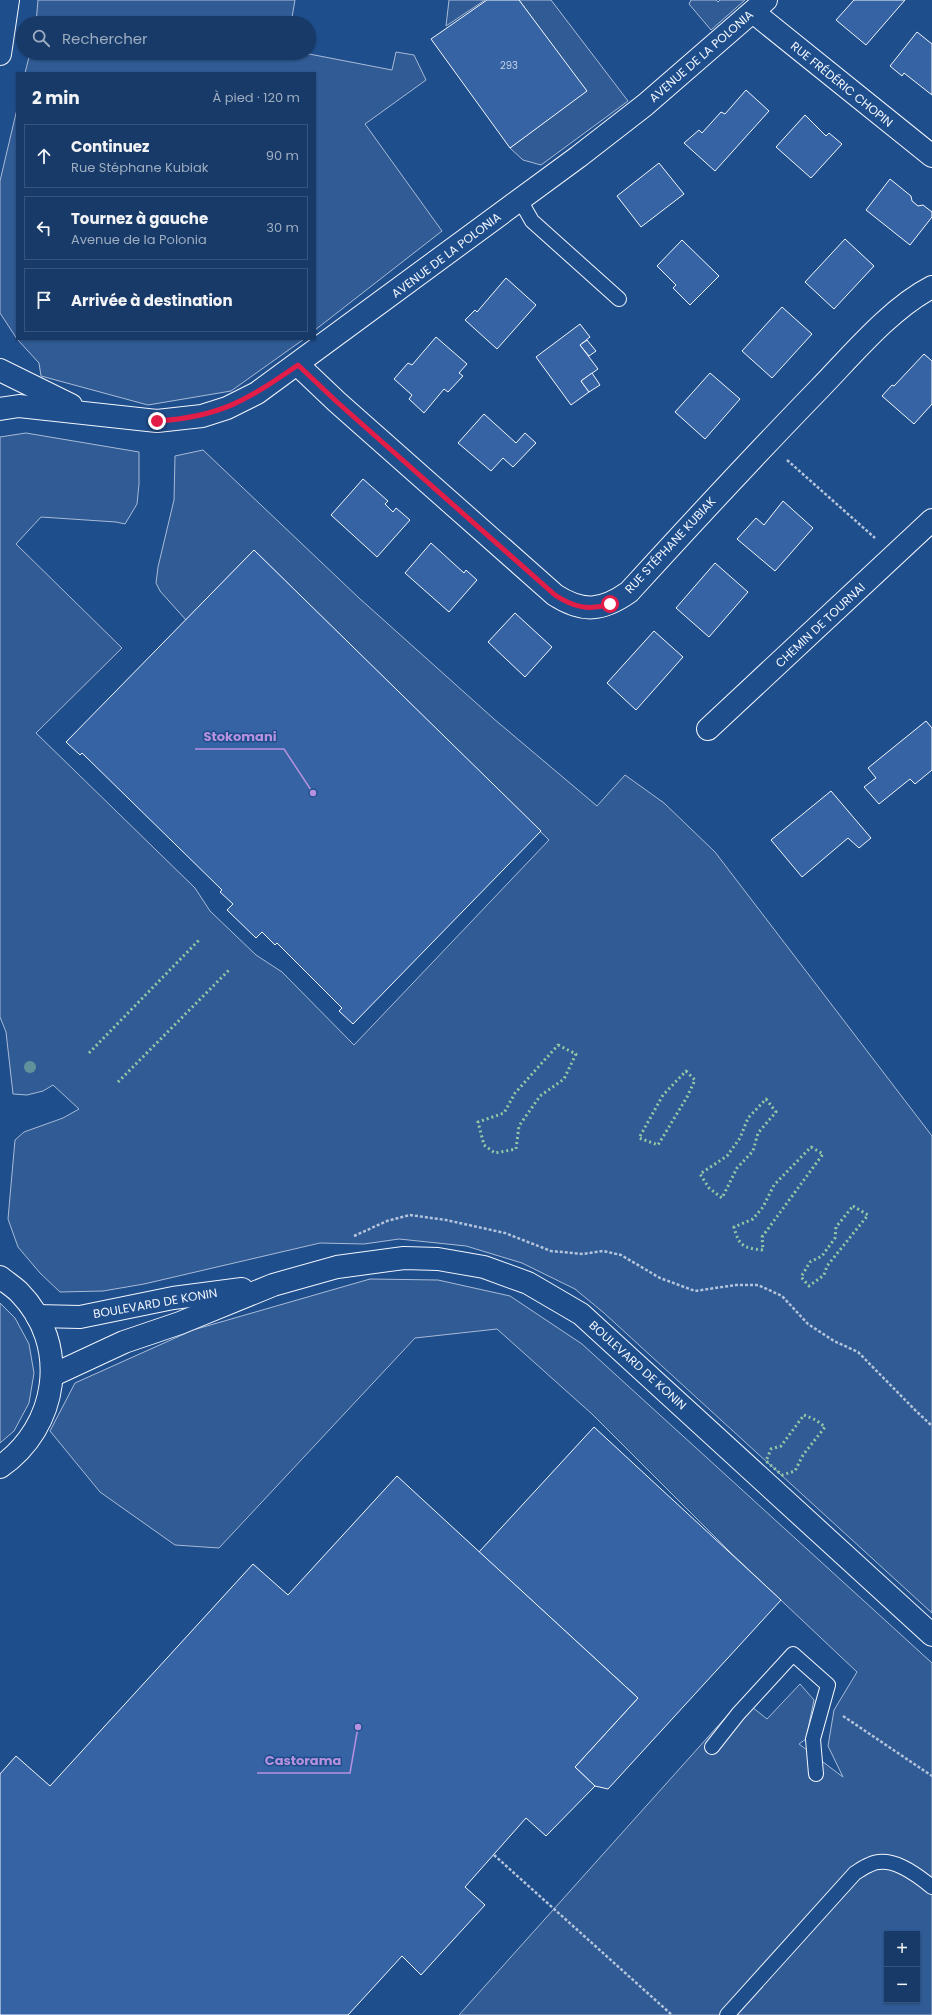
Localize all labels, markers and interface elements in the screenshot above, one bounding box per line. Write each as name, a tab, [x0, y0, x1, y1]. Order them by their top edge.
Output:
street label: AVENUE DE LA POLONIA	[645, 6, 757, 106]
search box	[16, 16, 316, 60]
icon: search	[30, 27, 52, 49]
text: Rechercher	[62, 28, 148, 49]
street label: RUE FRÉDÉRIC CHOPIN	[787, 37, 897, 131]
house number: 293	[500, 58, 518, 73]
text: 2 min	[32, 86, 80, 110]
text: À pied · 120 m	[213, 88, 300, 107]
text: Continuez	[71, 136, 150, 157]
icon: ahead	[33, 145, 55, 167]
text: 90 m	[266, 146, 299, 165]
text: Rue Stéphane Kubiak	[71, 158, 209, 177]
text: Tournez à gauche	[71, 208, 208, 229]
street label: AVENUE DE LA POLONIA	[388, 208, 504, 302]
icon: left	[33, 217, 55, 239]
text: 30 m	[266, 218, 299, 237]
text: Avenue de la Polonia	[71, 230, 207, 249]
icon: arrive	[33, 289, 55, 311]
text: Arrivée à destination	[71, 290, 233, 311]
route end	[148, 412, 166, 430]
street label: RUE STÉPHANE KUBIAK	[621, 493, 719, 597]
street label: CHEMIN DE TOURNAI	[771, 579, 869, 671]
route start	[601, 595, 619, 613]
callout: Stokomani	[195, 724, 284, 749]
text: Stokomani	[203, 727, 277, 746]
street label: BOULEVARD DE KONIN	[92, 1284, 218, 1322]
street label: BOULEVARD DE KONIN	[586, 1317, 690, 1413]
callout: Castorama	[257, 1748, 350, 1773]
text: Castorama	[265, 1751, 341, 1770]
map controls	[884, 1931, 920, 2003]
button: +	[884, 1931, 920, 1967]
button: −	[884, 1967, 920, 2003]

